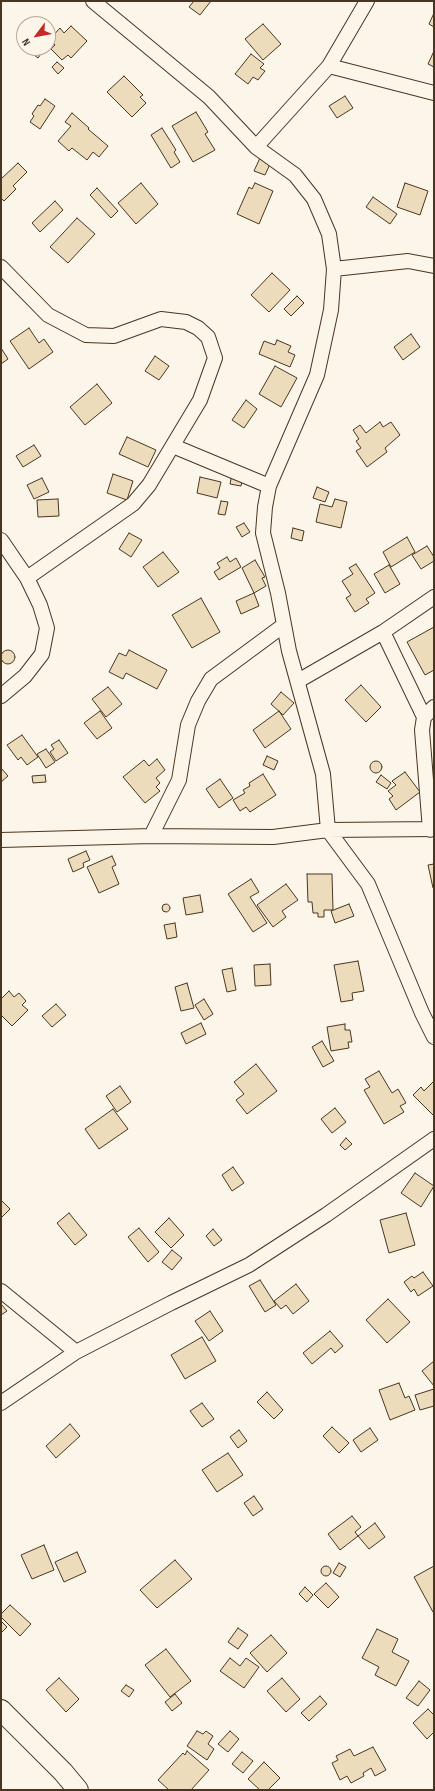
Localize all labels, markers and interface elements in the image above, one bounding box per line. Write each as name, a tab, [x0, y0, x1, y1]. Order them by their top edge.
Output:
north arrow	[16, 16, 56, 56]
text: N	[19, 36, 33, 48]

